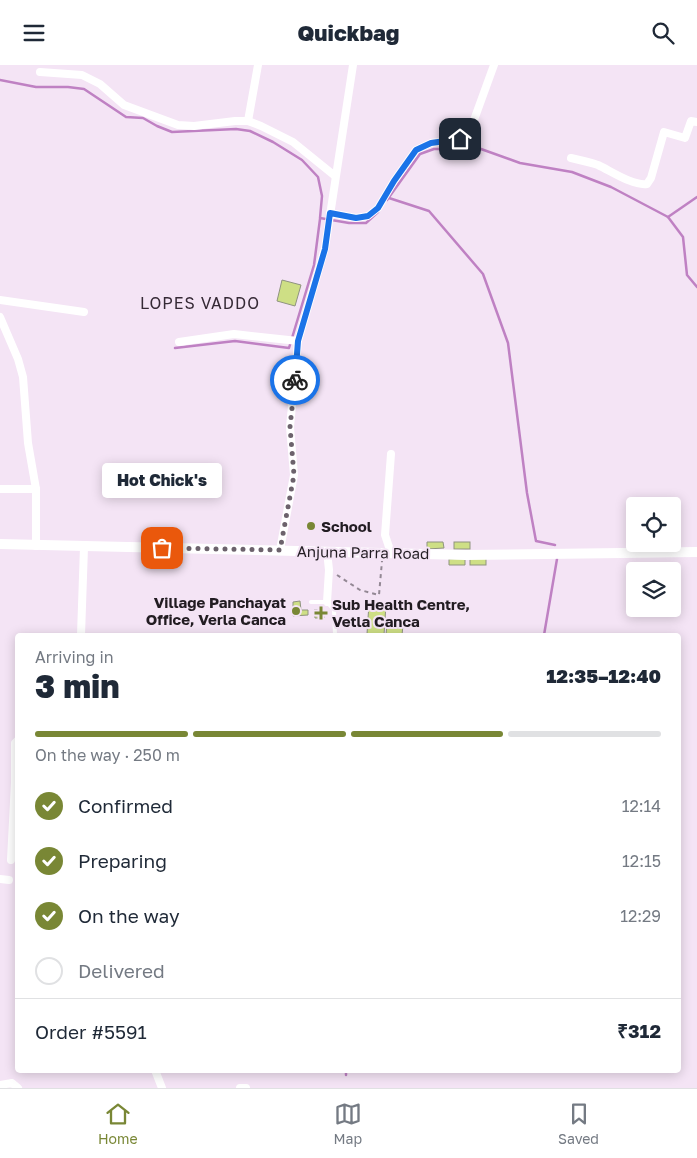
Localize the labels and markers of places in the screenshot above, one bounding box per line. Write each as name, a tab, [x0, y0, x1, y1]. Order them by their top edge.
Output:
pin	[439, 118, 481, 160]
callout: Hot Chick's	[102, 463, 222, 498]
place label: School	[321, 517, 372, 535]
marker: School	[305, 520, 317, 532]
pin	[141, 527, 183, 569]
place label: Village Panchayat Office, Verla Canca	[146, 593, 286, 628]
place label: Sub Health Centre, Vetla Canca	[332, 595, 470, 630]
marker: Village Panchayat Office, Verla Canca	[290, 605, 302, 617]
marker: Sub Health Centre, Vetla Canca	[314, 606, 328, 620]

